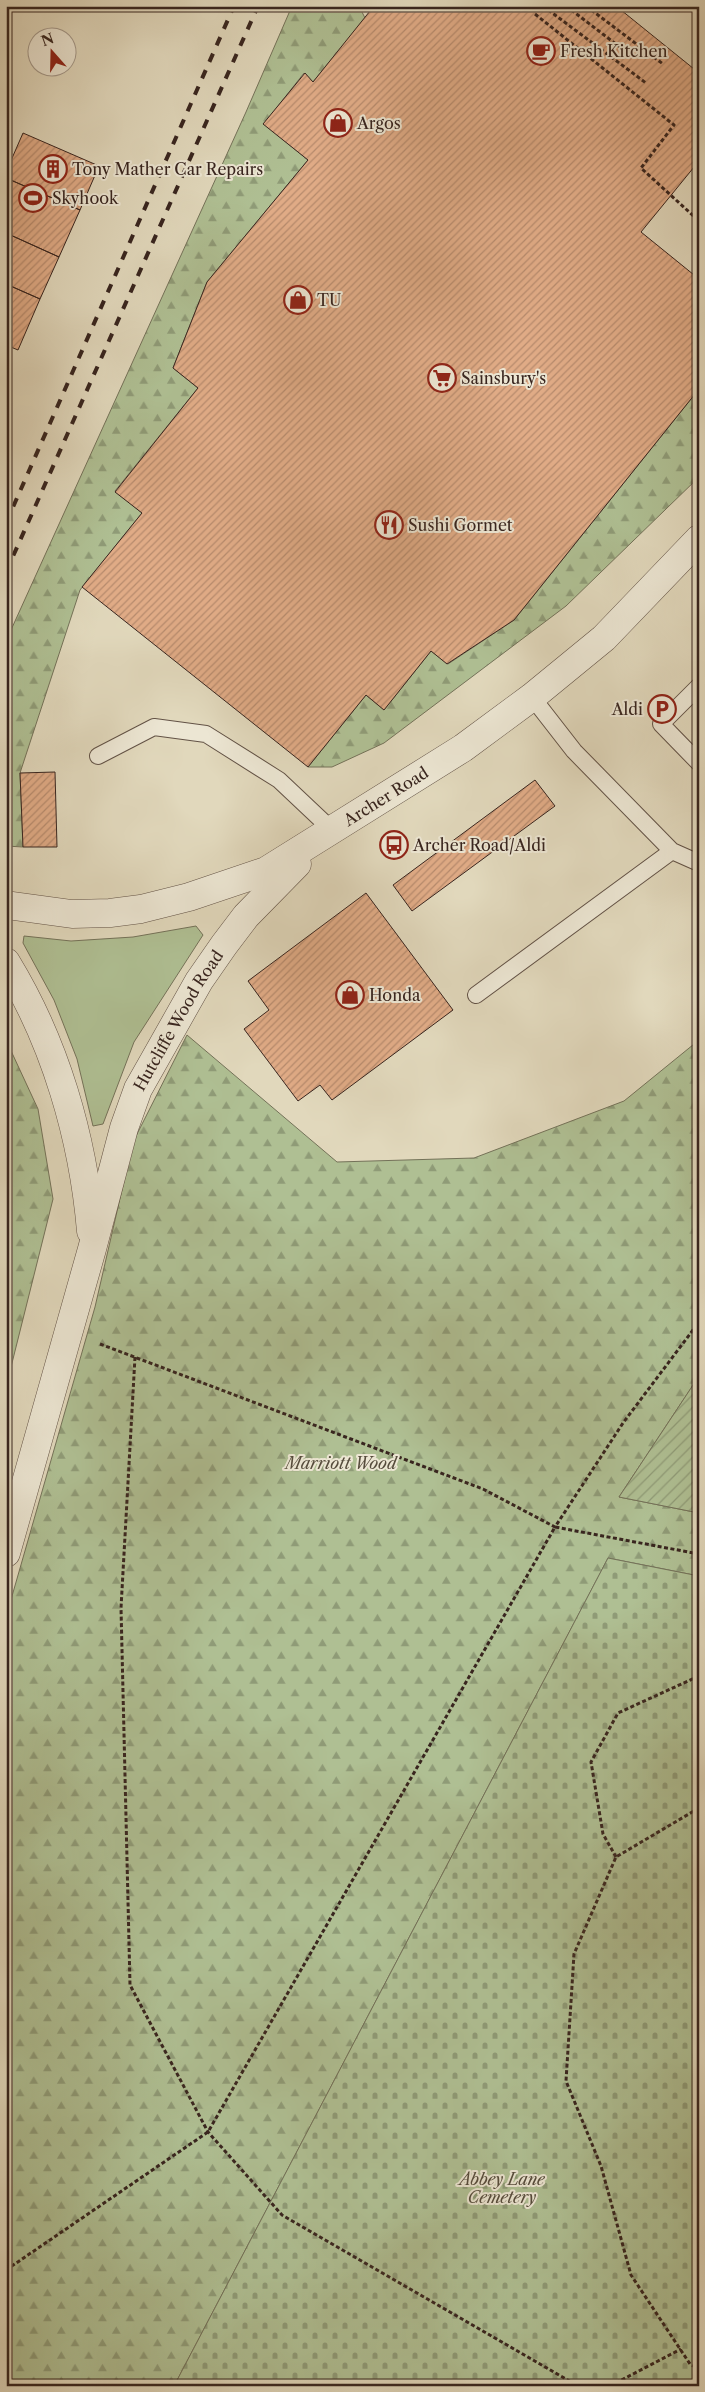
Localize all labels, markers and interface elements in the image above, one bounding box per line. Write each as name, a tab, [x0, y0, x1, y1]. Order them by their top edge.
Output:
north arrow	[28, 28, 78, 78]
text: N	[39, 29, 56, 50]
cafe icon: Fresh Kitchen	[526, 36, 556, 66]
place label: Fresh Kitchen	[560, 41, 667, 61]
shop icon: Argos	[323, 108, 353, 138]
place label: Argos	[356, 113, 401, 133]
building icon: Tony Mather Car Repairs	[38, 154, 68, 184]
place label: Tony Mather Car Repairs	[72, 159, 263, 179]
sports icon: Skyhook	[18, 183, 48, 213]
place label: Skyhook	[52, 188, 119, 208]
shop icon: TU	[283, 285, 313, 315]
place label: TU	[317, 290, 341, 310]
supermarket icon: Sainsbury's	[427, 363, 457, 393]
place label: Sainsbury's	[461, 368, 546, 388]
restaurant icon: Sushi Gormet	[374, 510, 404, 540]
place label: Sushi Gormet	[408, 515, 513, 535]
parking icon: Aldi	[647, 694, 677, 724]
place label: Aldi	[611, 699, 643, 719]
street label: Archer Road	[339, 762, 432, 831]
bus stop icon: Archer Road/Aldi	[379, 830, 409, 860]
place label: Archer Road/Aldi	[412, 835, 546, 855]
street label: Hutcliffe Wood Road	[129, 946, 228, 1094]
shop icon: Honda	[335, 980, 365, 1010]
place label: Honda	[369, 985, 421, 1005]
park label: Marriott Wood	[283, 1453, 398, 1473]
park label: Abbey Lane Cemetery	[456, 2169, 546, 2207]

